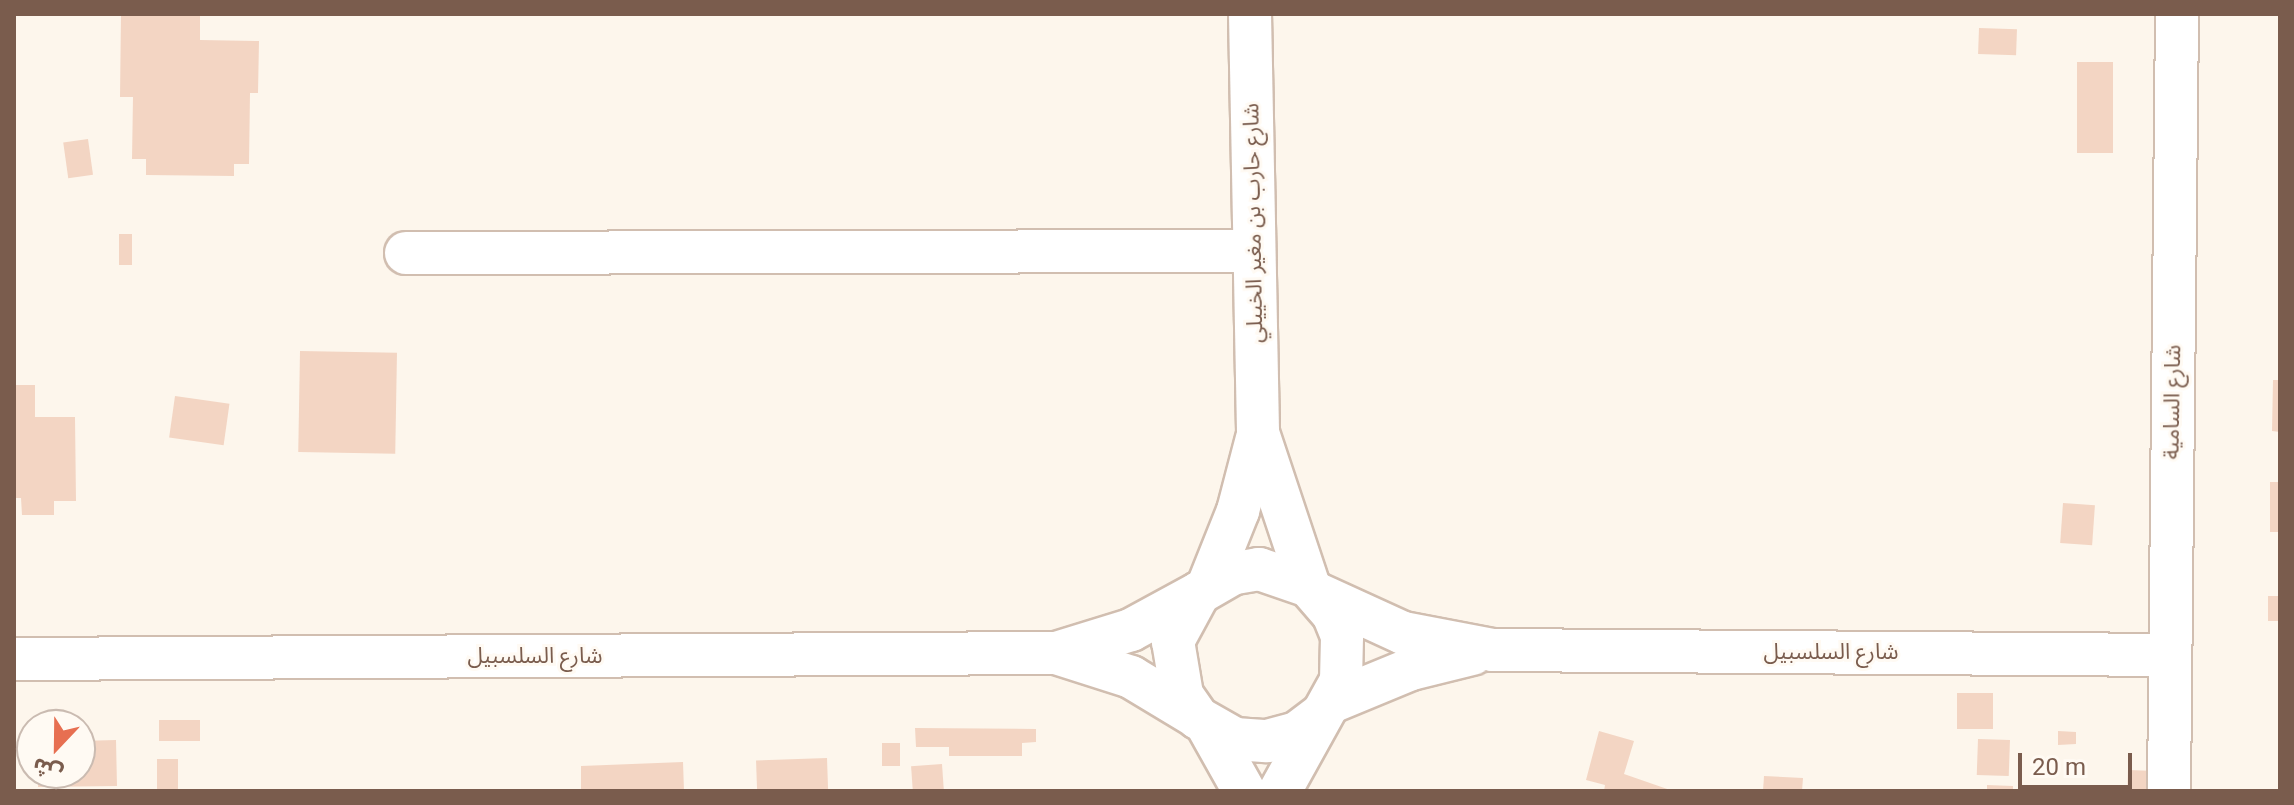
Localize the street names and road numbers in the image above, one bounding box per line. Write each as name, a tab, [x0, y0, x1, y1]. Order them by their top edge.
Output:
street label: شارع حارب بن مغير الخييلي	[1238, 103, 1268, 343]
street label: شارع السامية	[2158, 344, 2186, 460]
street label: شارع السلسبيل	[1763, 639, 1899, 665]
street label: شارع السلسبيل	[467, 643, 603, 669]

